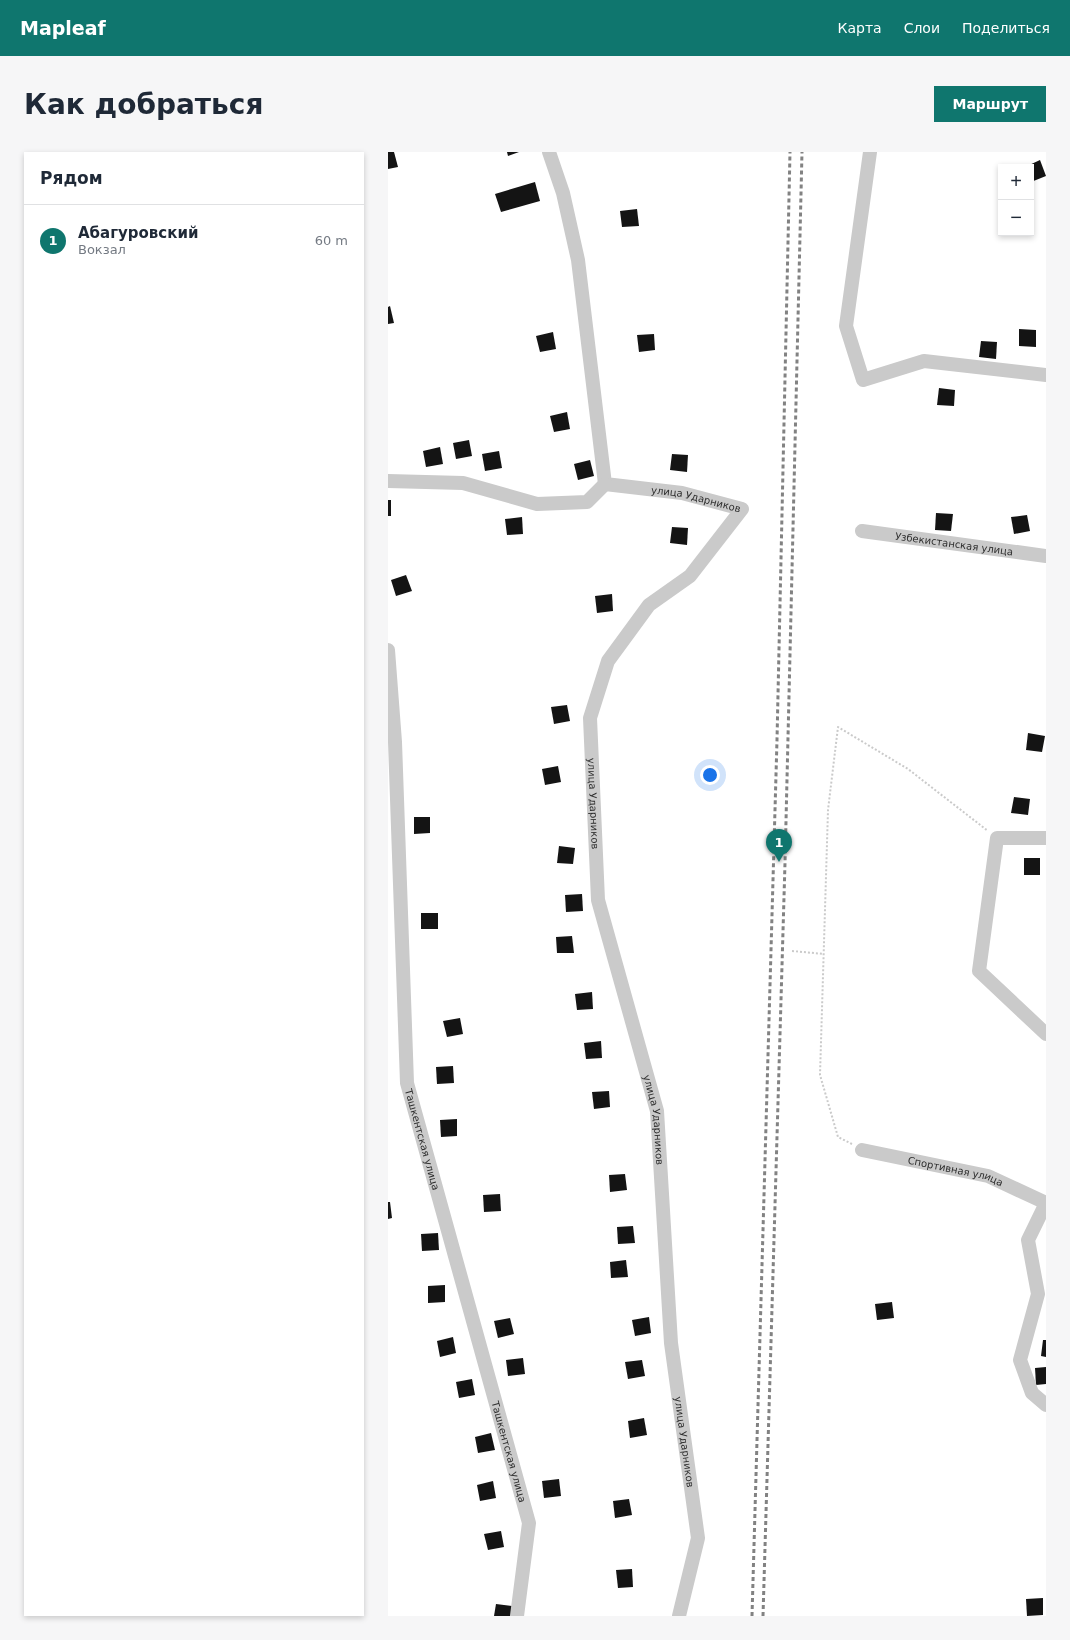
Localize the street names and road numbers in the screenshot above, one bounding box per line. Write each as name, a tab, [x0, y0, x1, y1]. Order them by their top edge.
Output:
street label: улица Ударников	[651, 484, 742, 514]
street label: Узбекистанская улица	[894, 530, 1014, 557]
street label: улица Ударников	[586, 757, 601, 850]
street label: улица Ударников	[642, 1073, 666, 1165]
street label: Ташкентская улица	[403, 1087, 442, 1191]
street label: Спортивная улица	[907, 1154, 1005, 1188]
street label: улица Ударников	[673, 1396, 696, 1488]
street label: Ташкентская улица	[490, 1399, 528, 1504]

